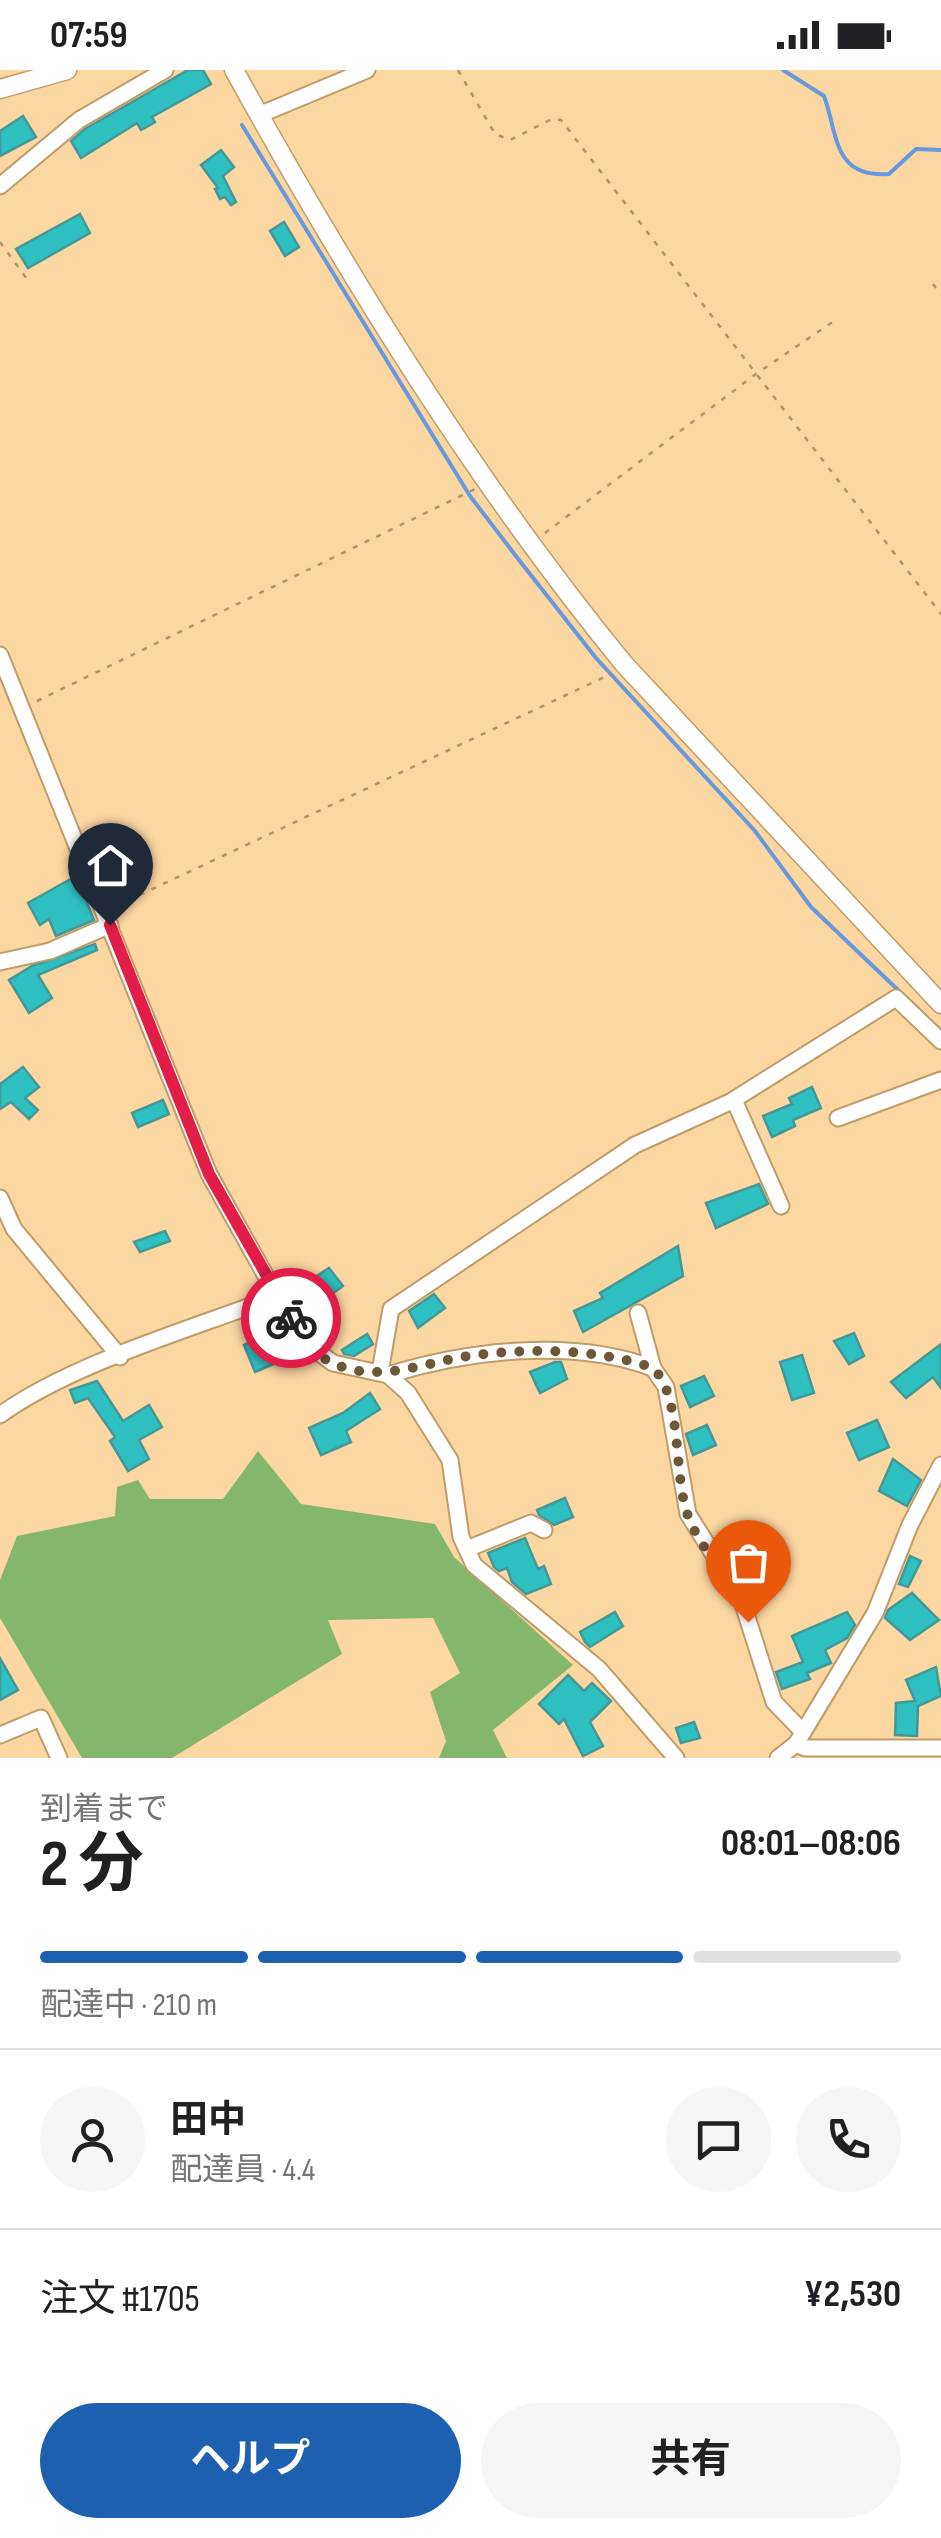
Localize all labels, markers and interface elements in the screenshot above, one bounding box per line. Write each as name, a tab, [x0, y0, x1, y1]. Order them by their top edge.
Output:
text: 07:59	[50, 13, 128, 58]
pin	[68, 823, 153, 926]
icon: home	[83, 838, 138, 893]
courier	[241, 1268, 341, 1368]
icon: bike	[264, 1291, 319, 1346]
pin	[706, 1520, 791, 1623]
icon: bag	[721, 1535, 776, 1590]
text: 到着まで	[40, 1790, 168, 1829]
text: 08:01–08:06	[721, 1821, 901, 1866]
text: 2 分	[40, 1827, 144, 1905]
text: 配達中 · 210 m	[40, 1986, 217, 2025]
button: person	[40, 2087, 145, 2192]
button: chat	[666, 2087, 771, 2192]
button: phone	[796, 2087, 901, 2192]
text: 田中	[170, 2098, 246, 2143]
text: 配達員 · 4.4	[170, 2151, 315, 2190]
text: ¥2,530	[804, 2272, 901, 2317]
text: 注文 #1705	[40, 2277, 200, 2322]
button: ヘルプ	[40, 2403, 461, 2518]
button: 共有	[481, 2403, 901, 2518]

